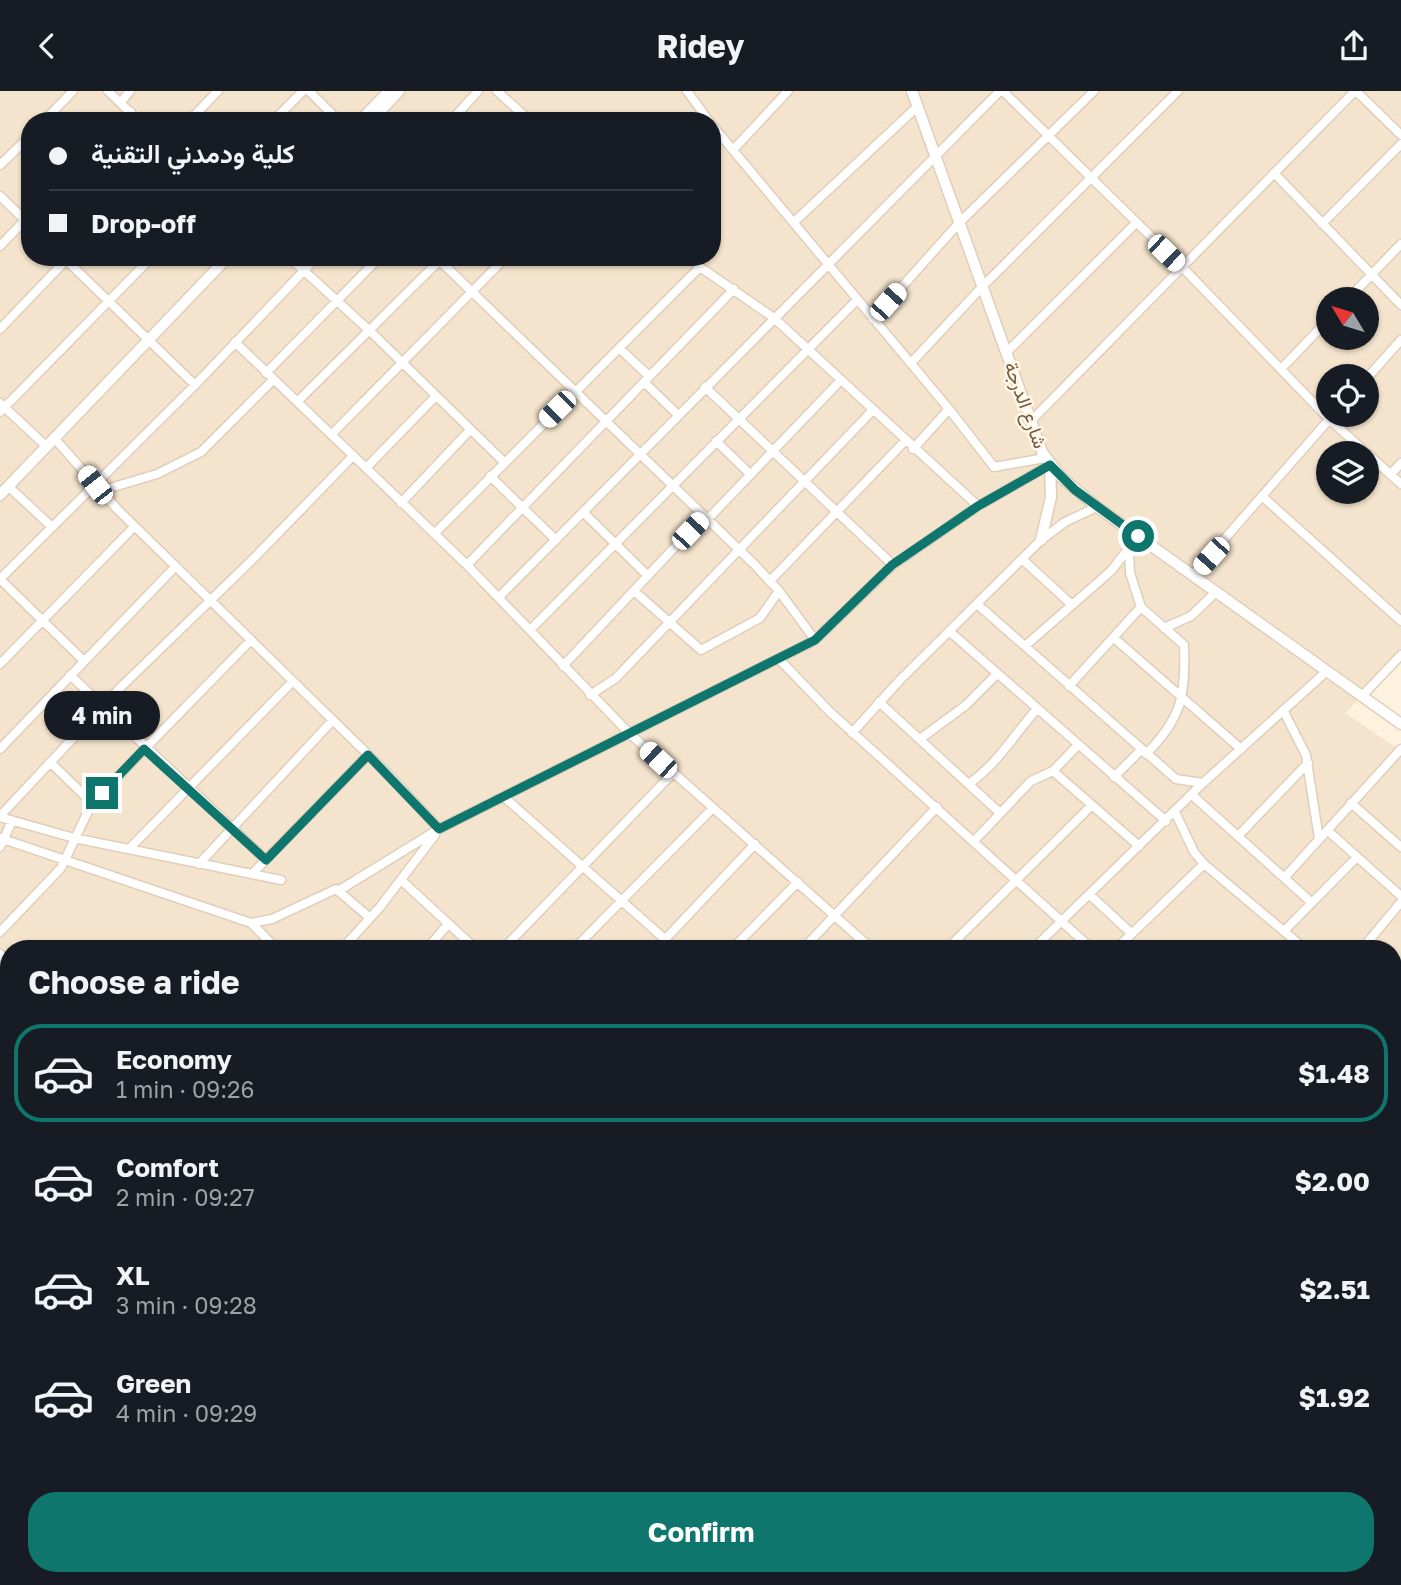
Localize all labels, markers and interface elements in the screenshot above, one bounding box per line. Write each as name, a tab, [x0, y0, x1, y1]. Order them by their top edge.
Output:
icon: back	[28, 27, 66, 65]
text: Ridey	[656, 27, 745, 65]
icon: share	[1335, 27, 1373, 65]
text: كلية ودمدني التقنية	[91, 138, 295, 169]
text: Drop-off	[91, 208, 196, 239]
car	[1144, 231, 1189, 275]
car	[867, 279, 910, 325]
north arrow	[1316, 287, 1379, 350]
map controls	[1316, 287, 1379, 504]
street label: شارع الدرجة	[998, 358, 1053, 452]
button: locate	[1316, 364, 1379, 427]
car	[535, 387, 580, 431]
button: layers	[1316, 441, 1379, 504]
car	[74, 462, 117, 508]
car	[668, 508, 713, 554]
route start	[1122, 520, 1154, 552]
car	[1190, 533, 1233, 579]
callout: 4 min	[44, 691, 160, 741]
text: 4 min	[72, 701, 132, 729]
car	[636, 738, 681, 782]
route end	[86, 777, 118, 809]
text: Choose a ride	[28, 963, 240, 1001]
icon: car	[32, 1042, 95, 1105]
text: Economy	[116, 1044, 232, 1075]
text: $1.48	[1298, 1058, 1370, 1089]
text: 1 min · 09:26	[116, 1075, 254, 1103]
icon: car	[32, 1150, 95, 1213]
text: Comfort	[116, 1152, 219, 1183]
text: $2.00	[1295, 1166, 1370, 1197]
text: 2 min · 09:27	[116, 1183, 255, 1211]
icon: car	[32, 1258, 95, 1321]
text: XL	[116, 1260, 150, 1291]
text: $2.51	[1299, 1274, 1370, 1305]
text: 3 min · 09:28	[116, 1291, 257, 1319]
icon: car	[32, 1366, 95, 1429]
text: Green	[116, 1368, 191, 1399]
text: $1.92	[1298, 1382, 1370, 1413]
text: 4 min · 09:29	[116, 1399, 257, 1427]
button: Confirm	[28, 1492, 1374, 1572]

